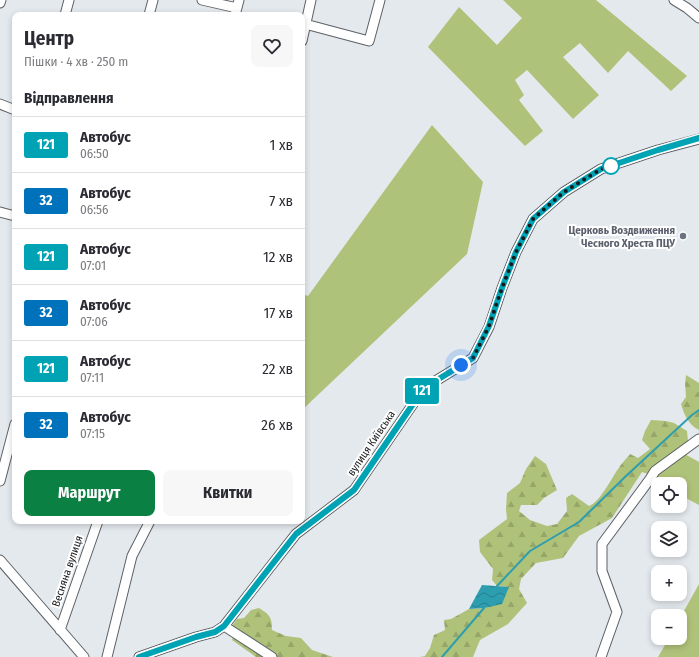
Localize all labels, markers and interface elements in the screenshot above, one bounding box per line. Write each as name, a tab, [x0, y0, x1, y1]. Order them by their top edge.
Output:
button: heart	[251, 25, 293, 67]
text: Центр	[24, 27, 74, 50]
text: Пішки · 4 хв · 250 m	[24, 54, 128, 69]
text: Відправлення	[24, 89, 114, 107]
text: Автобус	[80, 128, 131, 146]
text: 121	[37, 136, 55, 153]
text: 1 хв	[270, 136, 293, 154]
text: 06:50	[80, 146, 109, 161]
unlabelled marker	[602, 157, 620, 175]
text: Автобус	[80, 184, 131, 202]
text: 32	[40, 192, 53, 209]
text: 7 хв	[269, 192, 293, 210]
text: 06:56	[80, 202, 108, 217]
place label: Церковь Воздвиження Чесного Хреста ПЦУ	[568, 224, 675, 250]
marker: Церковь Воздвиження Чесного Хреста ПЦУ	[678, 231, 688, 241]
text: Автобус	[80, 240, 131, 258]
text: 121	[37, 248, 55, 265]
text: 12 хв	[263, 248, 293, 266]
text: 07:01	[80, 258, 106, 273]
text: Автобус	[80, 296, 131, 314]
text: 32	[40, 304, 53, 321]
text: 17 хв	[263, 304, 293, 322]
text: 07:06	[80, 314, 108, 329]
text: Автобус	[80, 352, 131, 370]
your location	[451, 355, 471, 375]
text: 121	[37, 360, 55, 377]
text: 22 хв	[262, 360, 293, 378]
text: 07:11	[80, 370, 104, 385]
line badge: 121	[399, 378, 445, 404]
text: 121	[413, 382, 431, 399]
text: Автобус	[80, 408, 131, 426]
street label: вулиця Київська	[345, 408, 398, 478]
text: 32	[40, 416, 53, 433]
text: 26 хв	[261, 416, 293, 434]
text: 07:15	[80, 426, 105, 441]
button: Маршрут	[24, 470, 155, 516]
button: Квитки	[163, 470, 293, 516]
map controls	[651, 477, 687, 645]
button: locate	[651, 477, 687, 513]
button: layers	[651, 521, 687, 557]
street label: Весняна вулиця	[49, 534, 86, 608]
button: +	[651, 565, 687, 601]
button: −	[651, 609, 687, 645]

